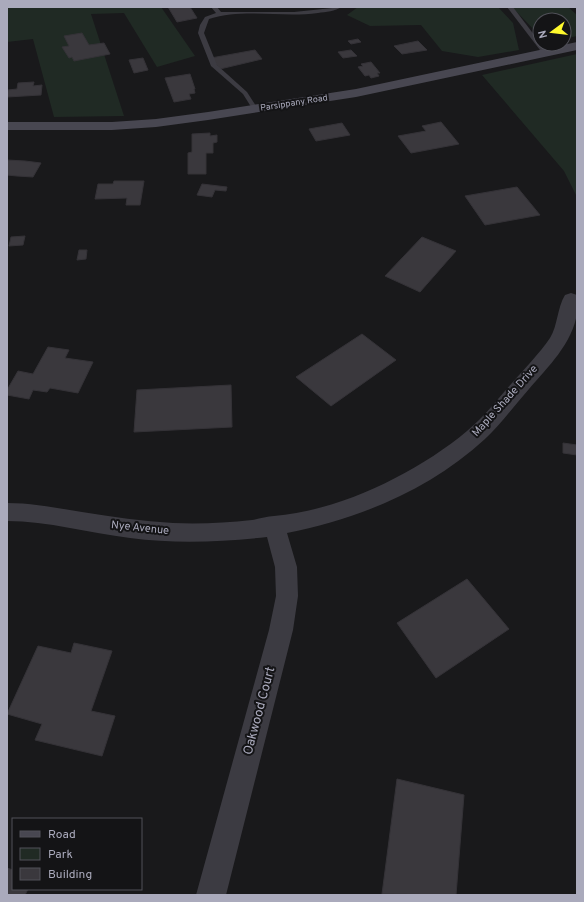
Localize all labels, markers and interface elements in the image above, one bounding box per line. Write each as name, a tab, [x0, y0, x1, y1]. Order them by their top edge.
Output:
north arrow	[532, 12, 572, 52]
text: N	[536, 29, 551, 40]
street label: Parsippany Road	[259, 92, 329, 114]
street label: Maple Shade Drive	[469, 362, 541, 440]
street label: Nye Avenue	[110, 518, 170, 538]
street label: Oakwood Court	[241, 665, 279, 757]
legend	[12, 818, 142, 890]
text: Road	[48, 827, 76, 843]
text: Park	[48, 847, 73, 863]
text: Building	[48, 867, 92, 883]

